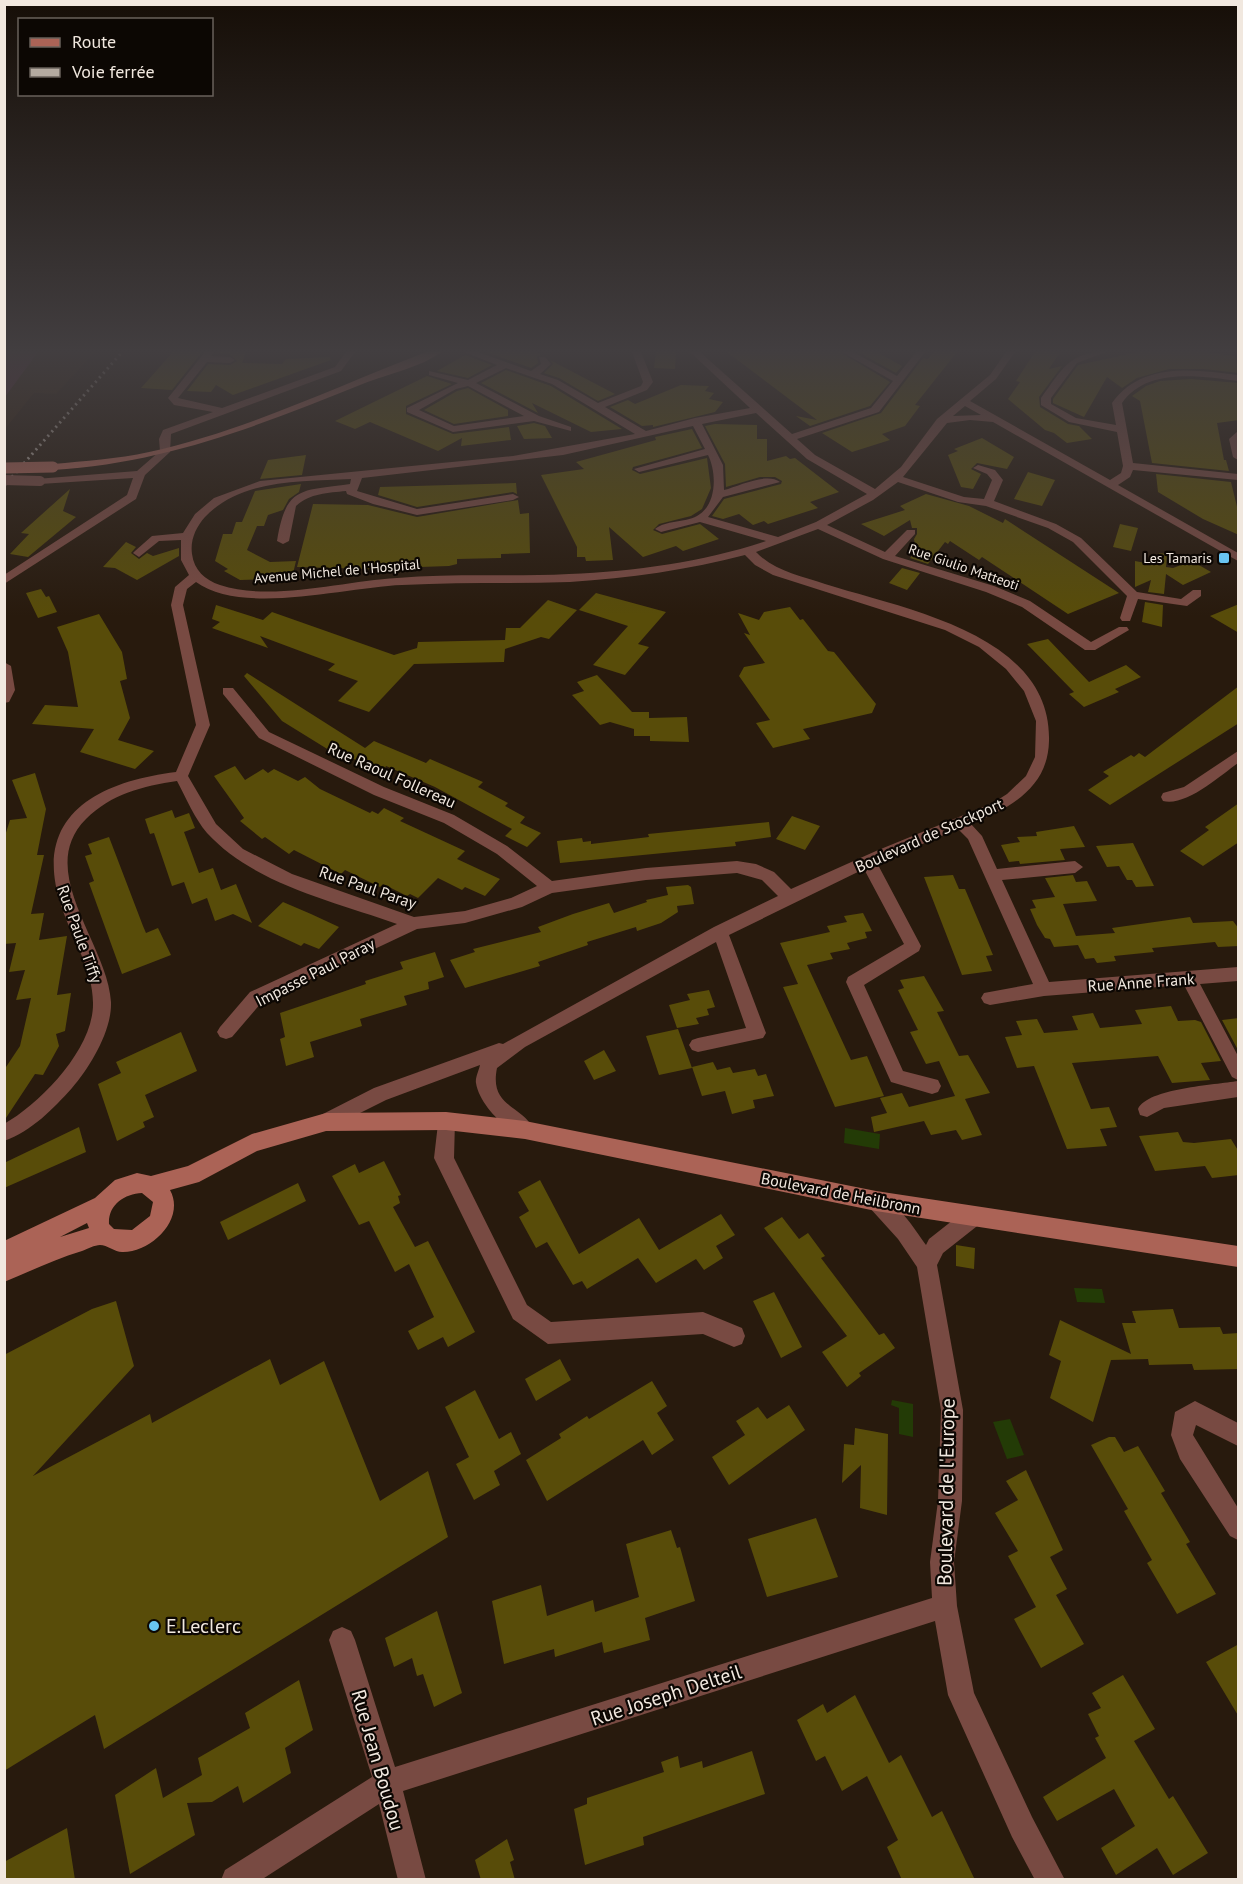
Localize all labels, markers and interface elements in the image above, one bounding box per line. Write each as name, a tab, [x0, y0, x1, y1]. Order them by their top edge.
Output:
legend	[18, 18, 213, 96]
text: Route	[72, 30, 116, 53]
text: Voie ferrée	[71, 60, 155, 83]
street label: Rue Giulio Matteoti	[906, 540, 1022, 594]
place label: Les Tamaris	[1143, 549, 1212, 567]
marker: Les Tamaris	[1217, 551, 1231, 565]
street label: Avenue Michel de l'Hospital	[253, 555, 421, 587]
street label: Rue Raoul Follereau	[325, 738, 459, 812]
street label: Boulevard de Stockport	[852, 793, 1007, 877]
street label: Rue Paul Paray	[317, 861, 420, 913]
street label: Rue Paule Tiffy	[53, 882, 107, 986]
street label: Impasse Paul Paray	[252, 933, 378, 1011]
street label: Rue Anne Frank	[1087, 968, 1196, 996]
street label: Boulevard de Heilbronn	[760, 1168, 922, 1218]
street label: Boulevard de l'Europe	[931, 1398, 961, 1586]
place label: E.Leclerc	[166, 1613, 241, 1639]
marker: E.Leclerc	[147, 1619, 161, 1633]
street label: Rue Joseph Delteil	[587, 1658, 745, 1732]
street label: Rue Jean Boudou	[345, 1686, 411, 1834]

